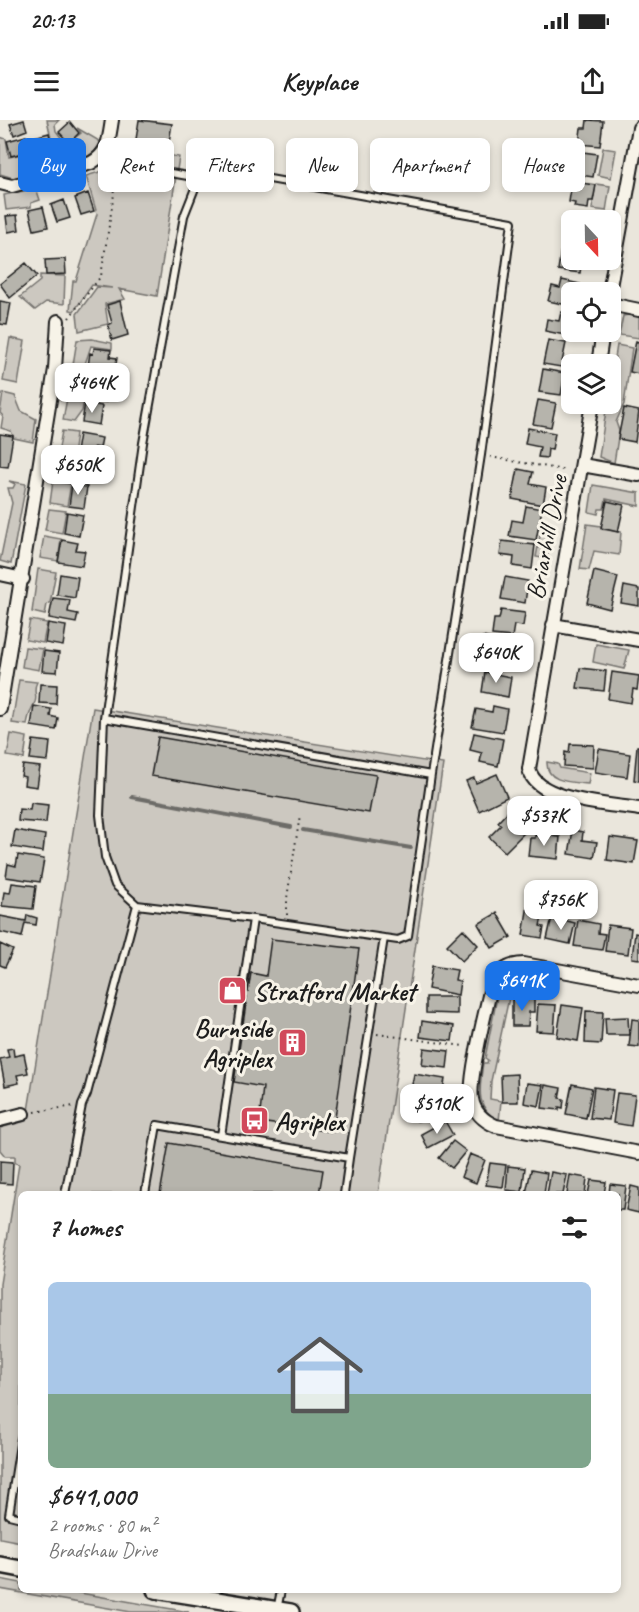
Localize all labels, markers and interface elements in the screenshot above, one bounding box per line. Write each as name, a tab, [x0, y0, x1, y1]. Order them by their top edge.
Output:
text: 20:13	[30, 7, 74, 35]
text: Keyplace	[282, 64, 357, 98]
icon: menu	[30, 65, 63, 98]
icon: share	[576, 65, 609, 98]
chip: Buy	[18, 138, 86, 192]
chip: Rent	[98, 138, 174, 192]
chip: Filters	[186, 138, 274, 192]
chip: New	[286, 138, 358, 192]
chip: Apartment	[370, 138, 490, 192]
chip: House	[502, 138, 585, 192]
north arrow	[561, 210, 621, 270]
map controls	[561, 210, 621, 414]
button: locate	[561, 282, 621, 342]
button: layers	[561, 354, 621, 414]
pin: $464K	[50, 363, 134, 414]
text: $464K	[69, 370, 115, 395]
pin: $650K	[36, 445, 120, 496]
text: $650K	[55, 452, 101, 477]
street label: Briarhill Drive	[518, 471, 575, 602]
pin: $640K	[454, 633, 538, 684]
text: $640K	[473, 640, 519, 665]
pin: $537K	[502, 796, 586, 847]
text: $537K	[521, 803, 567, 828]
pin: $756K	[519, 880, 603, 931]
text: $756K	[538, 887, 584, 912]
pin: $641K	[480, 961, 564, 1012]
text: $641K	[499, 968, 545, 993]
shop icon: Stratford Market	[217, 975, 249, 1007]
place label: Stratford Market	[254, 975, 419, 1008]
place label: Burnside Agriplex	[194, 1012, 274, 1075]
building icon: Burnside Agriplex	[277, 1027, 309, 1059]
pin: $510K	[395, 1084, 479, 1135]
text: $510K	[414, 1091, 460, 1116]
bus stop icon: Agriplex	[238, 1105, 270, 1137]
place label: Agriplex	[275, 1105, 346, 1138]
text: 7 homes	[48, 1211, 121, 1244]
icon: filters	[558, 1211, 591, 1244]
icon: home	[266, 1321, 374, 1429]
text: $641,000	[48, 1480, 136, 1513]
text: 2 rooms · 80 m²	[48, 1513, 156, 1538]
text: Bradshaw Drive	[48, 1538, 157, 1563]

